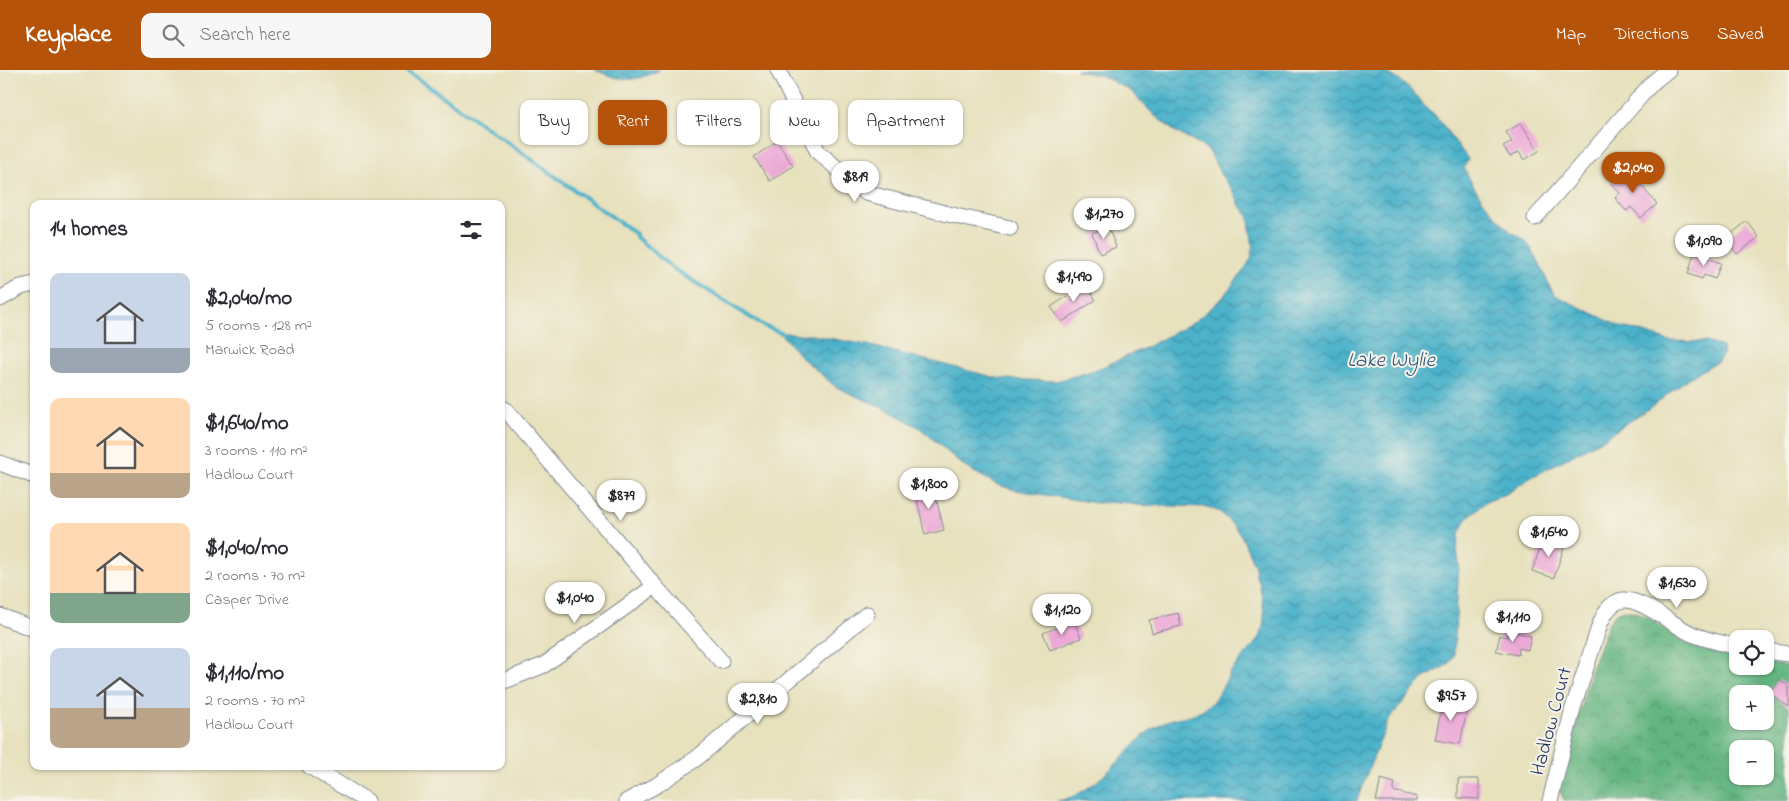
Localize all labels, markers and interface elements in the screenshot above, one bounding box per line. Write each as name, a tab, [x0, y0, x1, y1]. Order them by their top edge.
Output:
search box	[141, 13, 491, 58]
text: Keyplace	[25, 18, 111, 53]
icon: search	[159, 21, 187, 49]
text: Search here	[199, 22, 291, 49]
text: Map	[1556, 22, 1586, 48]
text: Directions	[1614, 22, 1689, 48]
text: Saved	[1717, 22, 1764, 48]
chip: Buy	[520, 100, 588, 145]
chip: Rent	[598, 100, 667, 145]
chip: Filters	[677, 100, 760, 145]
chip: New	[770, 100, 838, 145]
chip: Apartment	[848, 100, 963, 145]
pin: $2,040	[1592, 152, 1674, 194]
text: $2,040	[1613, 156, 1653, 180]
pin: $819	[825, 160, 885, 203]
text: $819	[842, 165, 868, 189]
pin: $1,270	[1063, 198, 1145, 240]
text: $1,270	[1085, 202, 1123, 226]
text: 14 homes	[50, 215, 128, 245]
icon: filters	[457, 216, 485, 244]
pin: $1,090	[1663, 224, 1745, 267]
text: $1,090	[1686, 229, 1722, 253]
pin: $1,490	[1033, 260, 1115, 303]
text: $1,490	[1056, 265, 1092, 289]
text: $2,040/mo	[205, 284, 292, 314]
icon: home	[90, 293, 150, 353]
text: 5 rooms · 128 m²	[205, 314, 312, 338]
text: Marwick Road	[205, 338, 295, 362]
water label: Lake Wylie	[1347, 346, 1436, 376]
text: $1,640/mo	[205, 409, 289, 439]
icon: home	[90, 418, 150, 478]
text: 3 rooms · 110 m²	[205, 439, 307, 463]
text: Hadlow Court	[205, 463, 294, 487]
pin: $1,800	[888, 468, 970, 510]
text: $1,800	[910, 472, 948, 496]
pin: $879	[591, 480, 651, 522]
text: $879	[607, 484, 635, 508]
pin: $1,640	[1508, 516, 1590, 558]
text: $1,640	[1530, 520, 1568, 544]
text: $1,040/mo	[205, 534, 289, 564]
icon: home	[90, 543, 150, 603]
text: 2 rooms · 70 m²	[205, 564, 305, 588]
pin: $1,630	[1636, 566, 1718, 609]
text: $1,630	[1658, 571, 1696, 595]
pin: $1,040	[534, 582, 616, 624]
text: $1,040	[556, 586, 594, 610]
text: Casper Drive	[205, 588, 289, 612]
pin: $1,120	[1021, 594, 1103, 636]
text: $1,120	[1043, 598, 1081, 622]
pin: $1,110	[1472, 600, 1554, 643]
text: $1,110	[1496, 605, 1530, 629]
map controls	[1729, 630, 1774, 785]
button: locate	[1729, 630, 1774, 675]
text: $1,110/mo	[205, 659, 284, 689]
street label: Hadlow Court	[1524, 664, 1581, 779]
icon: home	[90, 668, 150, 728]
pin: $957	[1421, 680, 1481, 722]
pin: $2,810	[717, 682, 799, 725]
text: $957	[1436, 684, 1466, 708]
button: +	[1729, 685, 1774, 730]
text: $2,810	[739, 687, 777, 711]
text: 2 rooms · 70 m²	[205, 689, 305, 713]
text: Hadlow Court	[205, 713, 294, 737]
button: −	[1729, 740, 1774, 785]

